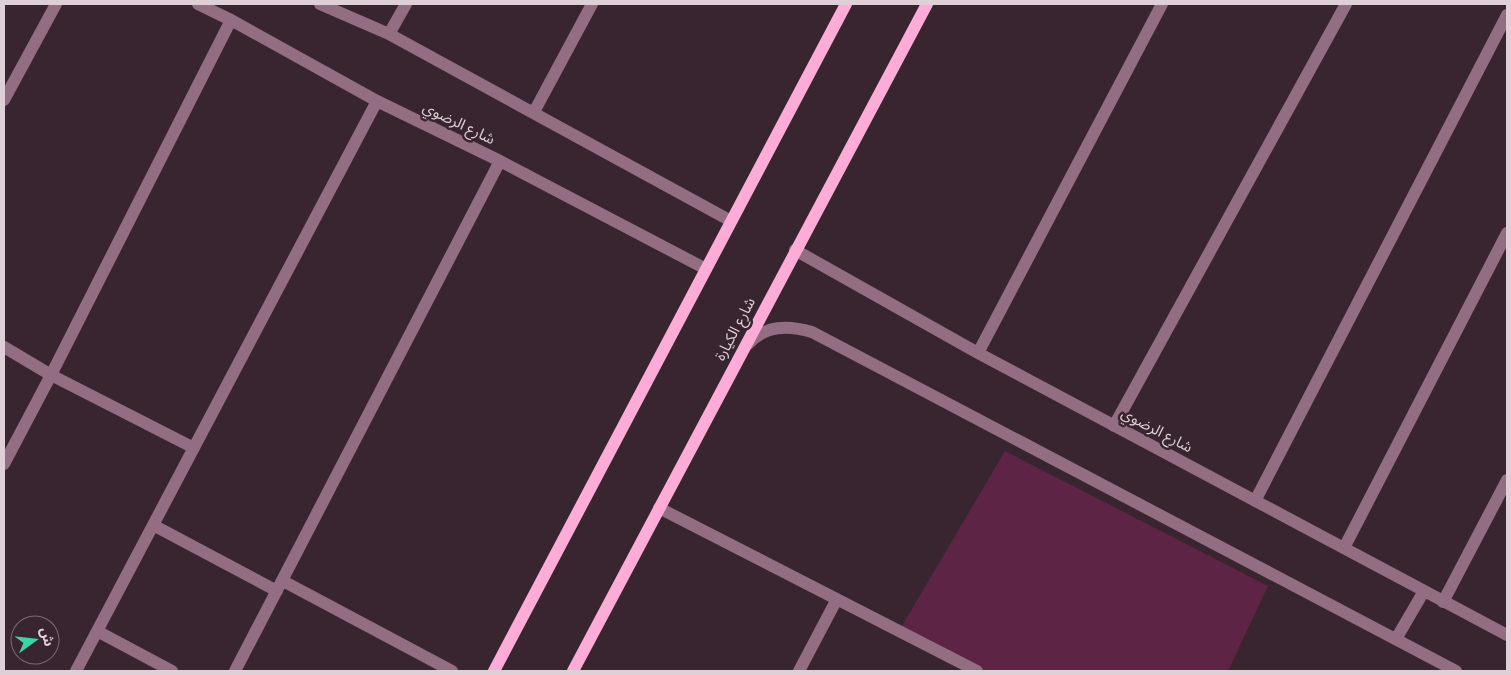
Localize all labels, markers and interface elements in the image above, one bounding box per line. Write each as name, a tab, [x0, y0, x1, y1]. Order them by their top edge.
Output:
street label: شارع الرضوي	[419, 98, 498, 151]
street label: شارع الكيارة	[711, 294, 762, 365]
street label: شارع الرضوي	[1117, 404, 1196, 459]
north arrow	[10, 615, 60, 665]
text: ش	[37, 625, 58, 648]

